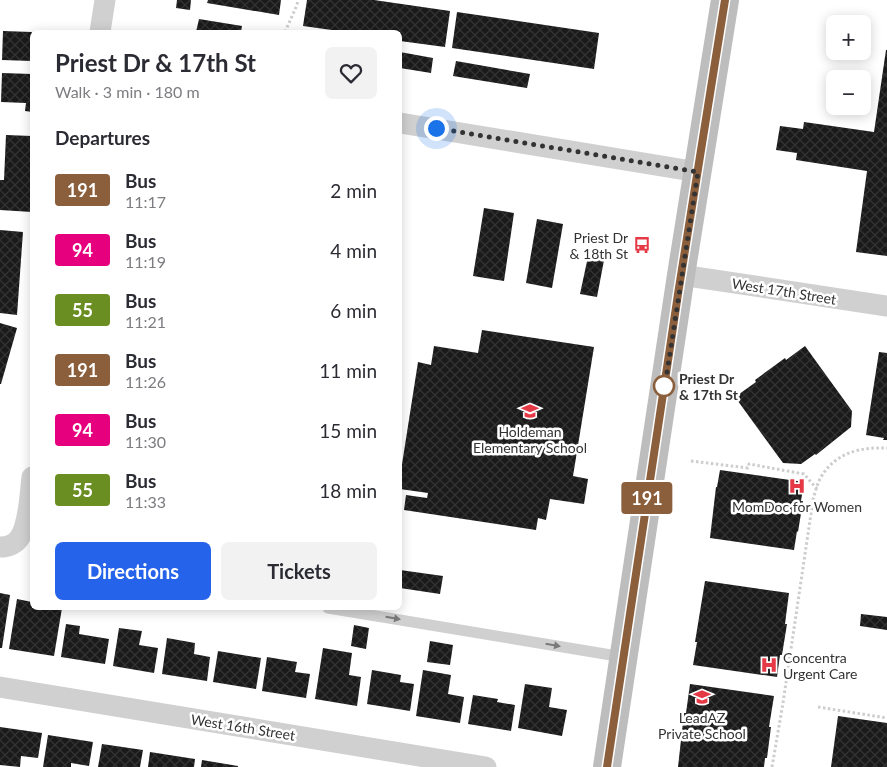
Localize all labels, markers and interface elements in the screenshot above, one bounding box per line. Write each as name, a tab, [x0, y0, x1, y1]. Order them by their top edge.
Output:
map controls	[826, 15, 871, 115]
button: +	[826, 15, 871, 60]
button: heart	[325, 47, 377, 99]
text: Priest Dr & 17th St	[55, 48, 256, 77]
button: −	[826, 70, 871, 115]
text: Walk · 3 min · 180 m	[55, 82, 200, 101]
your location	[424, 116, 449, 141]
text: Departures	[55, 126, 150, 149]
text: Bus	[125, 169, 156, 192]
text: 191	[67, 179, 98, 201]
text: 2 min	[330, 179, 377, 202]
text: 11:17	[125, 192, 166, 211]
text: Bus	[125, 229, 156, 252]
place label: Priest Dr & 18th St	[569, 229, 628, 262]
bus stop icon: Priest Dr & 18th St	[632, 235, 652, 255]
text: 94	[72, 239, 93, 261]
text: 4 min	[330, 239, 377, 262]
text: 11:19	[125, 252, 166, 271]
street label: West 17th Street	[731, 274, 837, 308]
text: Bus	[125, 289, 156, 312]
text: 55	[72, 299, 93, 321]
text: 6 min	[330, 299, 377, 322]
text: 11:21	[125, 312, 166, 331]
text: Bus	[125, 349, 156, 372]
text: 191	[67, 359, 98, 381]
text: 11 min	[319, 359, 377, 382]
place label: Priest Dr & 17th St	[679, 370, 739, 403]
text: 11:26	[125, 372, 166, 391]
marker: Priest Dr & 17th St	[653, 375, 675, 397]
school or university icon: Holdeman Elementary School	[520, 401, 540, 421]
text: Bus	[125, 409, 156, 432]
text: 94	[72, 419, 93, 441]
text: 15 min	[319, 419, 377, 442]
place label: Holdeman Elementary School	[473, 423, 587, 456]
text: 11:30	[125, 432, 166, 451]
text: Bus	[125, 469, 156, 492]
hospital icon: MomDoc for Women	[787, 476, 807, 496]
text: 55	[72, 479, 93, 501]
text: 18 min	[319, 479, 377, 502]
line badge: 191	[618, 482, 676, 514]
text: 191	[631, 487, 663, 509]
text: 11:33	[125, 492, 166, 511]
place label: MomDoc for Women	[732, 498, 862, 515]
button: Directions	[55, 542, 211, 600]
button: Tickets	[221, 542, 377, 600]
one-way arrow	[385, 615, 401, 623]
one-way arrow	[546, 642, 562, 650]
place label: Concentra Urgent Care	[783, 649, 857, 682]
hospital icon: Concentra Urgent Care	[759, 655, 779, 675]
school or university icon: LeadAZ Private School	[692, 687, 712, 707]
place label: LeadAZ Private School	[658, 709, 746, 742]
street label: West 16th Street	[190, 710, 296, 744]

